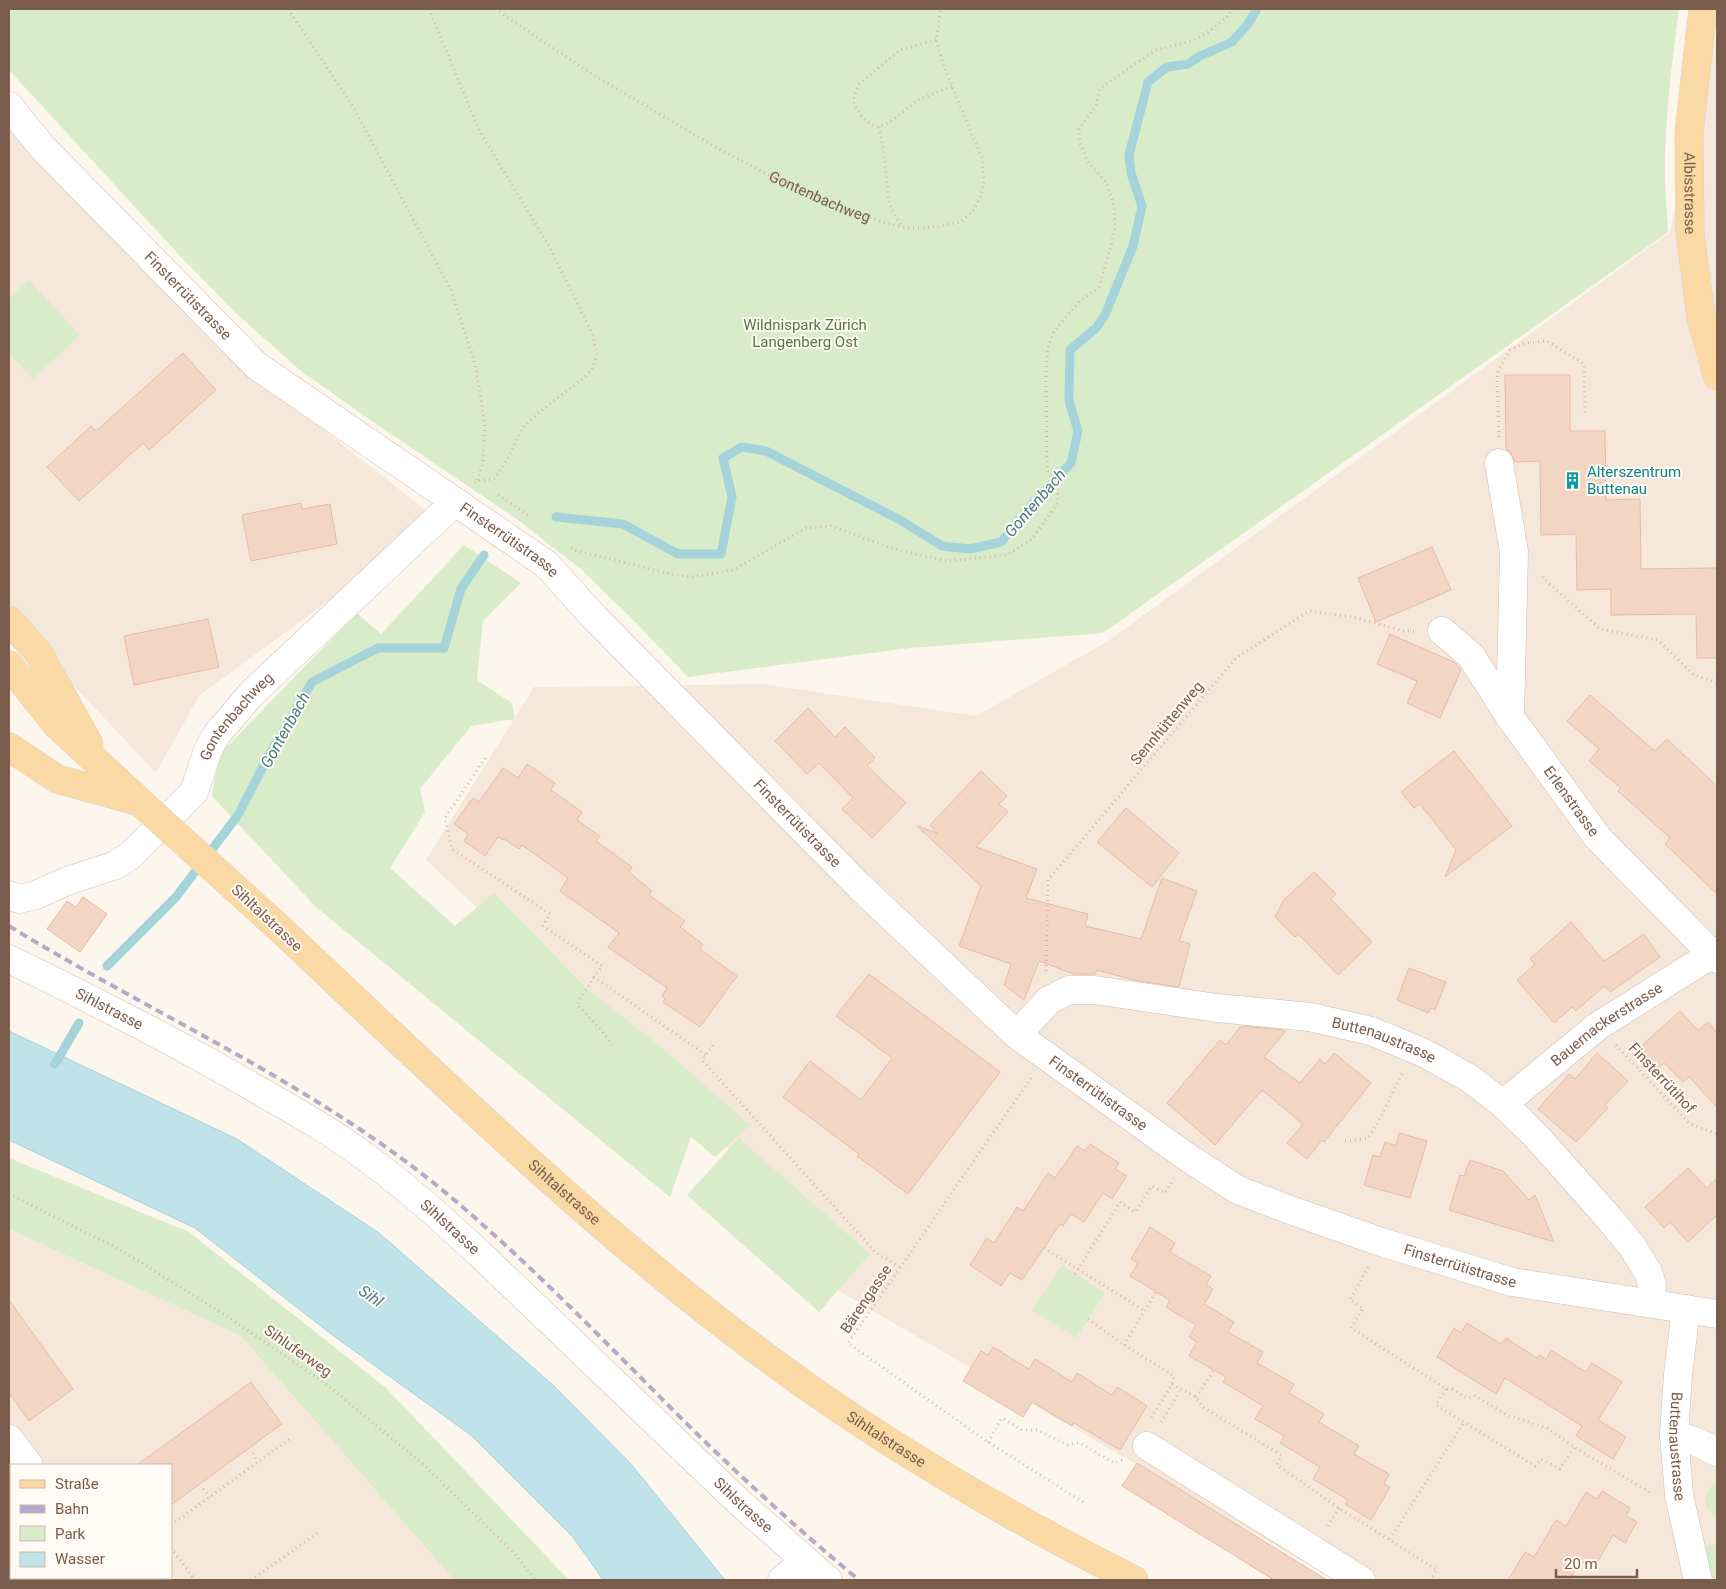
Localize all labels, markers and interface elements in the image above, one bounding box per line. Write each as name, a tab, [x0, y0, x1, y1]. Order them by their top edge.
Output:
street label: Albisstrasse	[1680, 152, 1699, 235]
street label: Gontenbachweg	[766, 167, 873, 226]
street label: Finsterrütistrasse	[141, 248, 235, 344]
park label: Wildnispark Zürich Langenberg Ost	[743, 316, 867, 351]
place label: Alterszentrum Buttenau	[1587, 463, 1681, 498]
water label: Gontenbach	[1000, 465, 1070, 541]
building icon: Alterszentrum Buttenau	[1563, 471, 1583, 491]
street label: Finsterrütistrasse	[456, 499, 563, 581]
street label: Gontenbachweg	[196, 669, 277, 763]
street label: Sennhüttenweg	[1127, 678, 1207, 768]
water label: Gontenbach	[256, 689, 314, 771]
street label: Erlenstrasse	[1540, 763, 1603, 840]
street label: Finsterrütistrasse	[750, 775, 845, 871]
street label: Sihltalstrasse	[228, 881, 306, 955]
street label: Bauernackerstrasse	[1547, 979, 1666, 1070]
street label: Sihlstrasse	[72, 984, 146, 1034]
street label: Buttenaustrasse	[1330, 1013, 1439, 1067]
street label: Finsterrütihof	[1625, 1039, 1700, 1118]
street label: Finsterrütistrasse	[1045, 1052, 1151, 1135]
street label: Sihltalstrasse	[525, 1156, 604, 1229]
street label: Sihlstrasse	[417, 1196, 483, 1258]
street label: Finsterrütistrasse	[1402, 1240, 1518, 1292]
street label: Bärengasse	[837, 1261, 895, 1337]
water label: Sihl	[355, 1281, 387, 1311]
street label: Sihluferweg	[261, 1321, 335, 1381]
street label: Buttenaustrasse	[1665, 1391, 1689, 1503]
street label: Sihltalstrasse	[843, 1407, 929, 1471]
legend	[10, 1464, 172, 1579]
street label: Sihlstrasse	[710, 1474, 776, 1536]
text: Straße	[55, 1475, 99, 1493]
text: Bahn	[55, 1500, 89, 1518]
text: Park	[55, 1525, 86, 1543]
scale bar	[1556, 1546, 1637, 1578]
text: Wasser	[55, 1550, 105, 1568]
text: 20 m	[1564, 1555, 1598, 1573]

